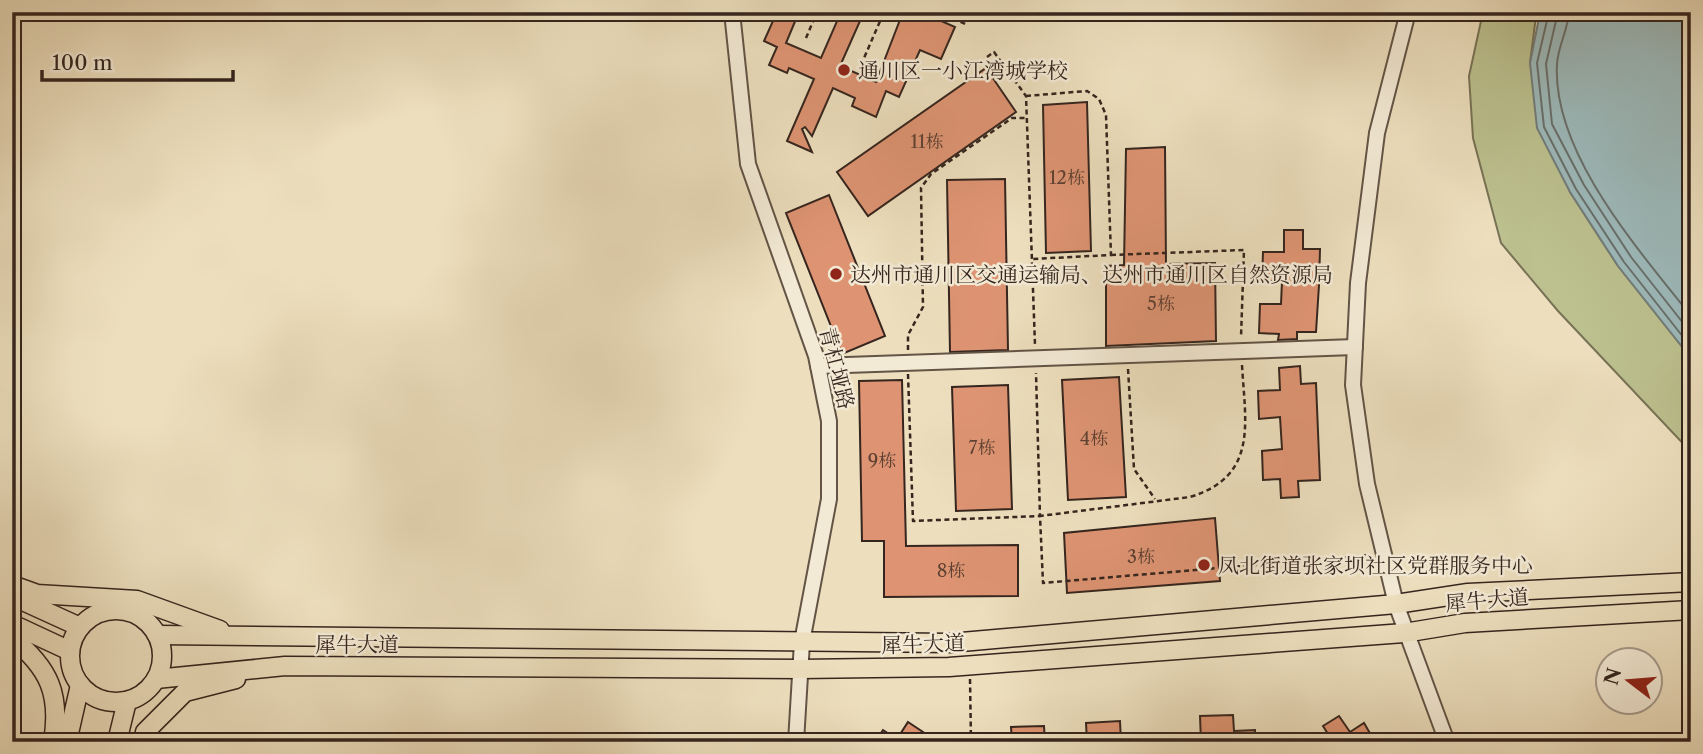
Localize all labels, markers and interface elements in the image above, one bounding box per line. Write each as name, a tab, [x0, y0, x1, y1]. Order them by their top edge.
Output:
scale bar	[42, 38, 233, 82]
text: 100 m	[52, 50, 113, 75]
place label: 通川区一小江湾城学校	[858, 58, 1068, 83]
marker: 通川区一小江湾城学校	[836, 62, 852, 78]
house number: 11栋	[910, 131, 944, 153]
house number: 12栋	[1049, 167, 1085, 189]
place label: 达州市通川区交通运输局、达州市通川区自然资源局	[850, 262, 1333, 287]
marker: 达州市通川区交通运输局、达州市通川区自然资源局	[828, 266, 844, 282]
house number: 5栋	[1147, 293, 1175, 315]
street label: 青杠垭路	[815, 324, 859, 412]
house number: 4栋	[1080, 428, 1108, 450]
house number: 7栋	[969, 437, 995, 459]
house number: 9栋	[868, 450, 896, 472]
house number: 3栋	[1127, 546, 1155, 568]
place label: 凤北街道张家坝社区党群服务中心	[1218, 553, 1533, 578]
marker: 凤北街道张家坝社区党群服务中心	[1196, 557, 1212, 573]
house number: 8栋	[937, 560, 965, 582]
street label: 犀牛大道	[1444, 584, 1530, 616]
street label: 犀牛大道	[881, 630, 965, 658]
street label: 犀牛大道	[315, 632, 399, 657]
north arrow	[1594, 646, 1664, 716]
text: N	[1600, 665, 1626, 688]

